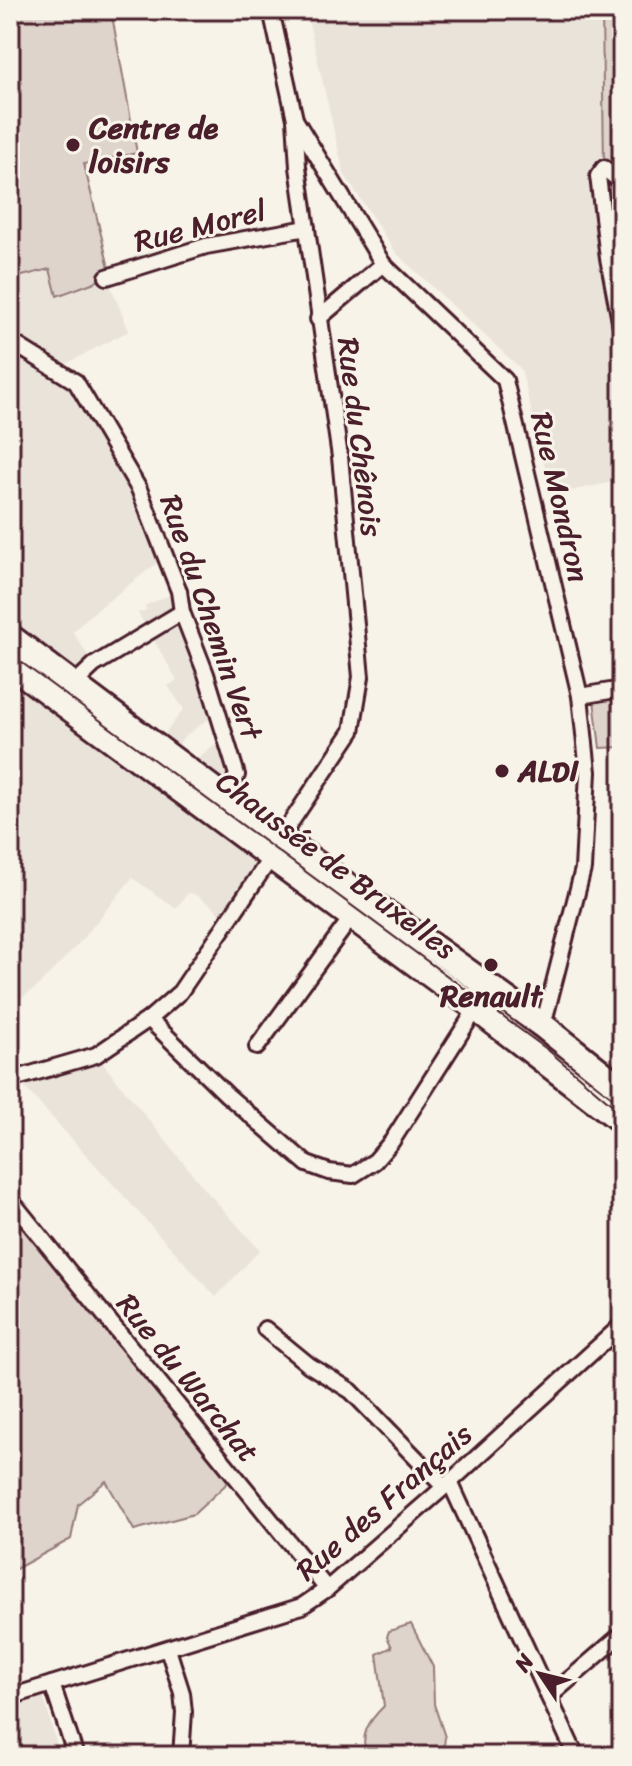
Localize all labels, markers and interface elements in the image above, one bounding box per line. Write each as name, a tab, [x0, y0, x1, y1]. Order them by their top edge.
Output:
place label: Centre de loisirs	[88, 101, 219, 189]
marker: Centre de loisirs	[64, 136, 82, 154]
street label: Rue Morel	[128, 183, 273, 268]
street label: Rue du Chênois	[321, 334, 399, 540]
street label: Rue Mondron	[514, 406, 606, 588]
street label: Rue du Chemin Vert	[144, 487, 279, 749]
place label: ALDI	[516, 744, 579, 798]
street label: Chaussée de Bruxelles	[204, 756, 469, 974]
marker: ALDI	[493, 762, 511, 780]
marker: Renault	[482, 956, 500, 974]
place label: Renault	[439, 969, 544, 1023]
street label: Rue du Warchat	[102, 1281, 274, 1475]
street label: Rue des Français	[283, 1409, 485, 1595]
north arrow	[500, 1634, 580, 1714]
text: N	[503, 1645, 545, 1681]

